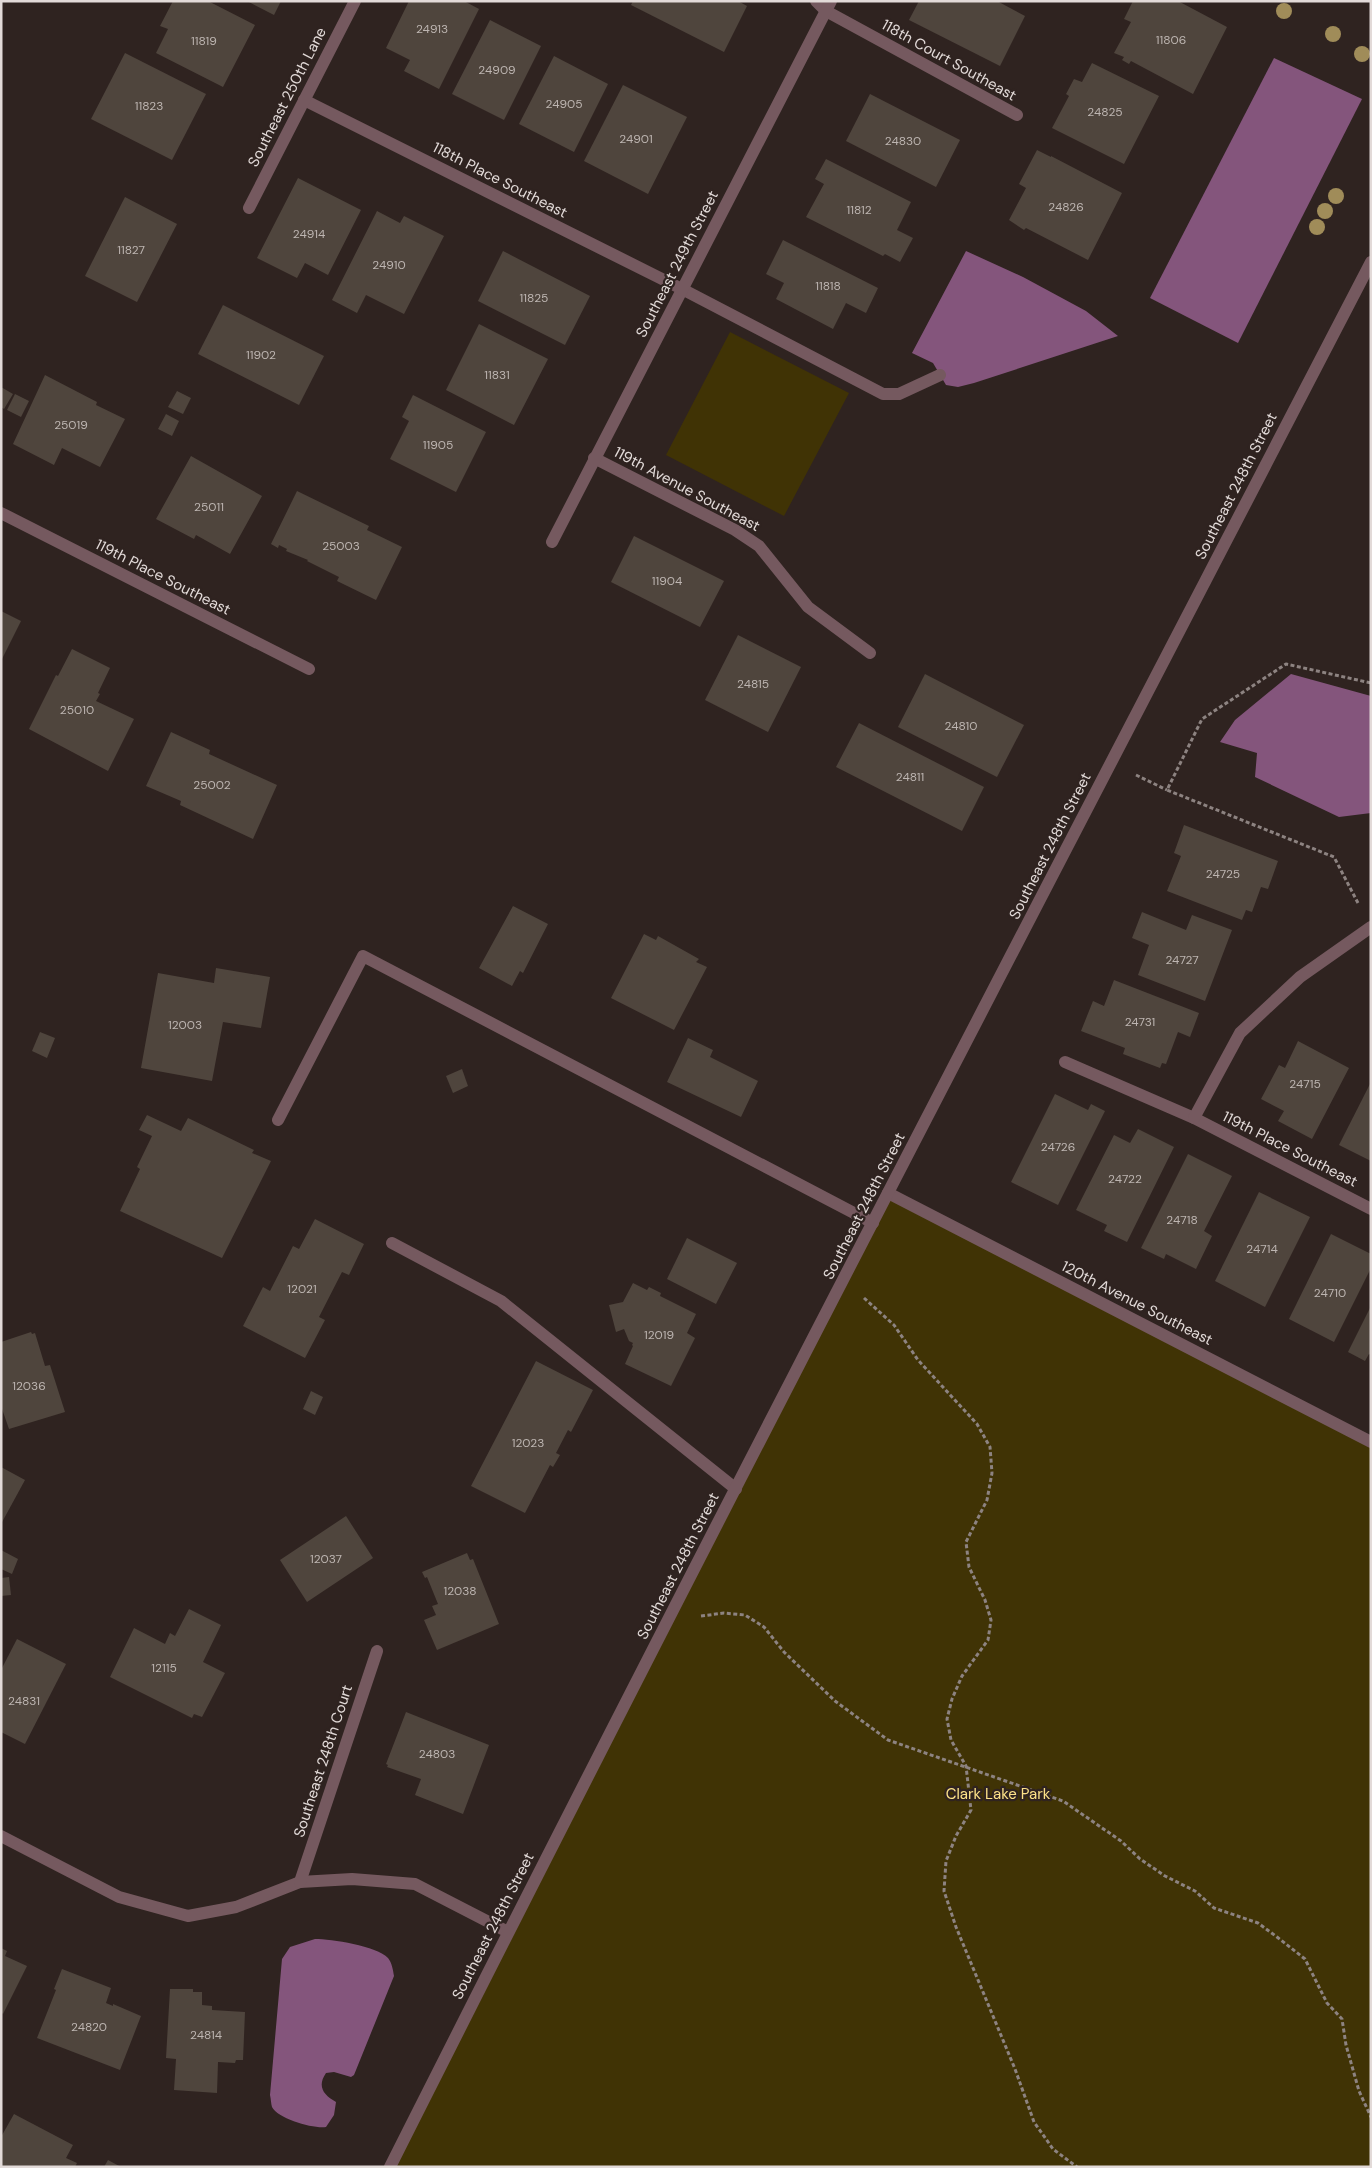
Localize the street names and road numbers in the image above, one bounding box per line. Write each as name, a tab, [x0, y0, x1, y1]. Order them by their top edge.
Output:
street label: 118th Court Southeast	[878, 15, 1020, 105]
street label: Southeast 250th Lane	[243, 24, 331, 170]
street label: 118th Place Southeast	[429, 137, 571, 223]
street label: Southeast 249th Street	[631, 187, 723, 341]
street label: Southeast 248th Street	[1190, 409, 1282, 563]
street label: 119th Avenue Southeast	[610, 442, 764, 536]
street label: 119th Place Southeast	[92, 534, 234, 620]
street label: Southeast 248th Street	[1004, 769, 1096, 923]
street label: 119th Place Southeast	[1219, 1106, 1361, 1192]
street label: Southeast 248th Street	[818, 1129, 910, 1283]
street label: 120th Avenue Southeast	[1058, 1256, 1216, 1350]
street label: Southeast 248th Street	[632, 1489, 724, 1643]
street label: Southeast 248th Court	[289, 1682, 357, 1840]
street label: Southeast 248th Street	[447, 1849, 539, 2003]

